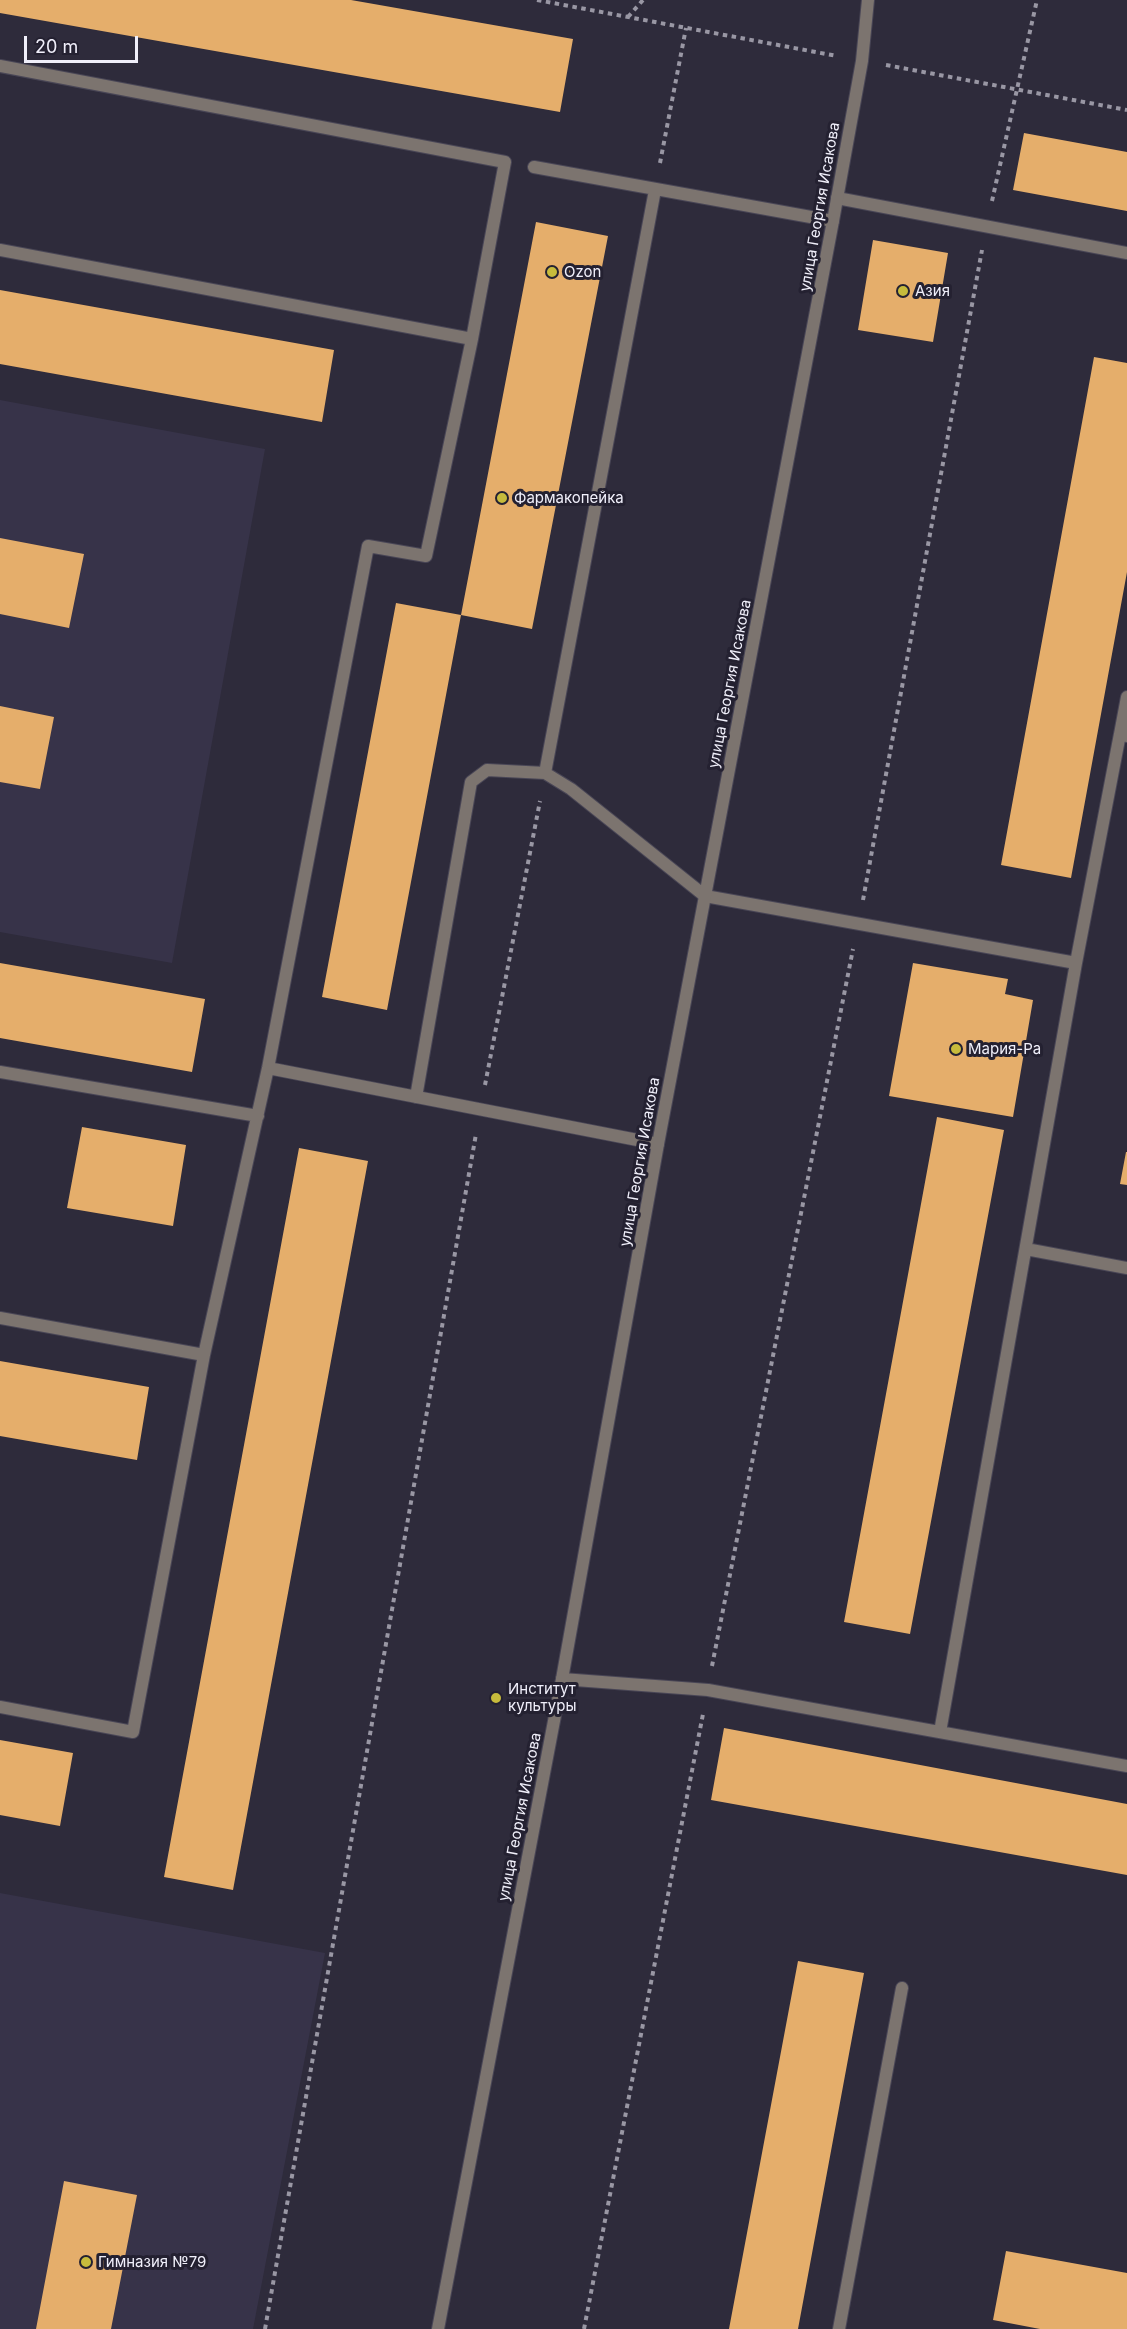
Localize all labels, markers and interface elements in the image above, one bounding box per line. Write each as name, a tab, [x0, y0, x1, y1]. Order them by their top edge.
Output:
scale bar	[27, 24, 141, 62]
text: 20 m	[35, 36, 78, 57]
street label: улица Георгия Исакова	[796, 121, 844, 293]
place label: Ozon	[564, 263, 601, 281]
marker: Ozon	[545, 265, 559, 279]
place label: Азия	[915, 282, 950, 300]
marker: Азия	[896, 284, 910, 298]
place label: Фармакопейка	[514, 489, 624, 507]
marker: Фармакопейка	[495, 491, 509, 505]
street label: улица Георгия Исакова	[705, 598, 755, 770]
place label: Мария-Ра	[968, 1040, 1041, 1058]
marker: Мария-Ра	[949, 1042, 963, 1056]
street label: улица Георгия Исакова	[616, 1076, 664, 1248]
place label: Институт культуры	[508, 1680, 576, 1715]
marker: Институт культуры	[489, 1691, 503, 1705]
street label: улица Георгия Исакова	[495, 1731, 545, 1903]
place label: Гимназия №79	[98, 2253, 206, 2271]
marker: Гимназия №79	[79, 2255, 93, 2269]

